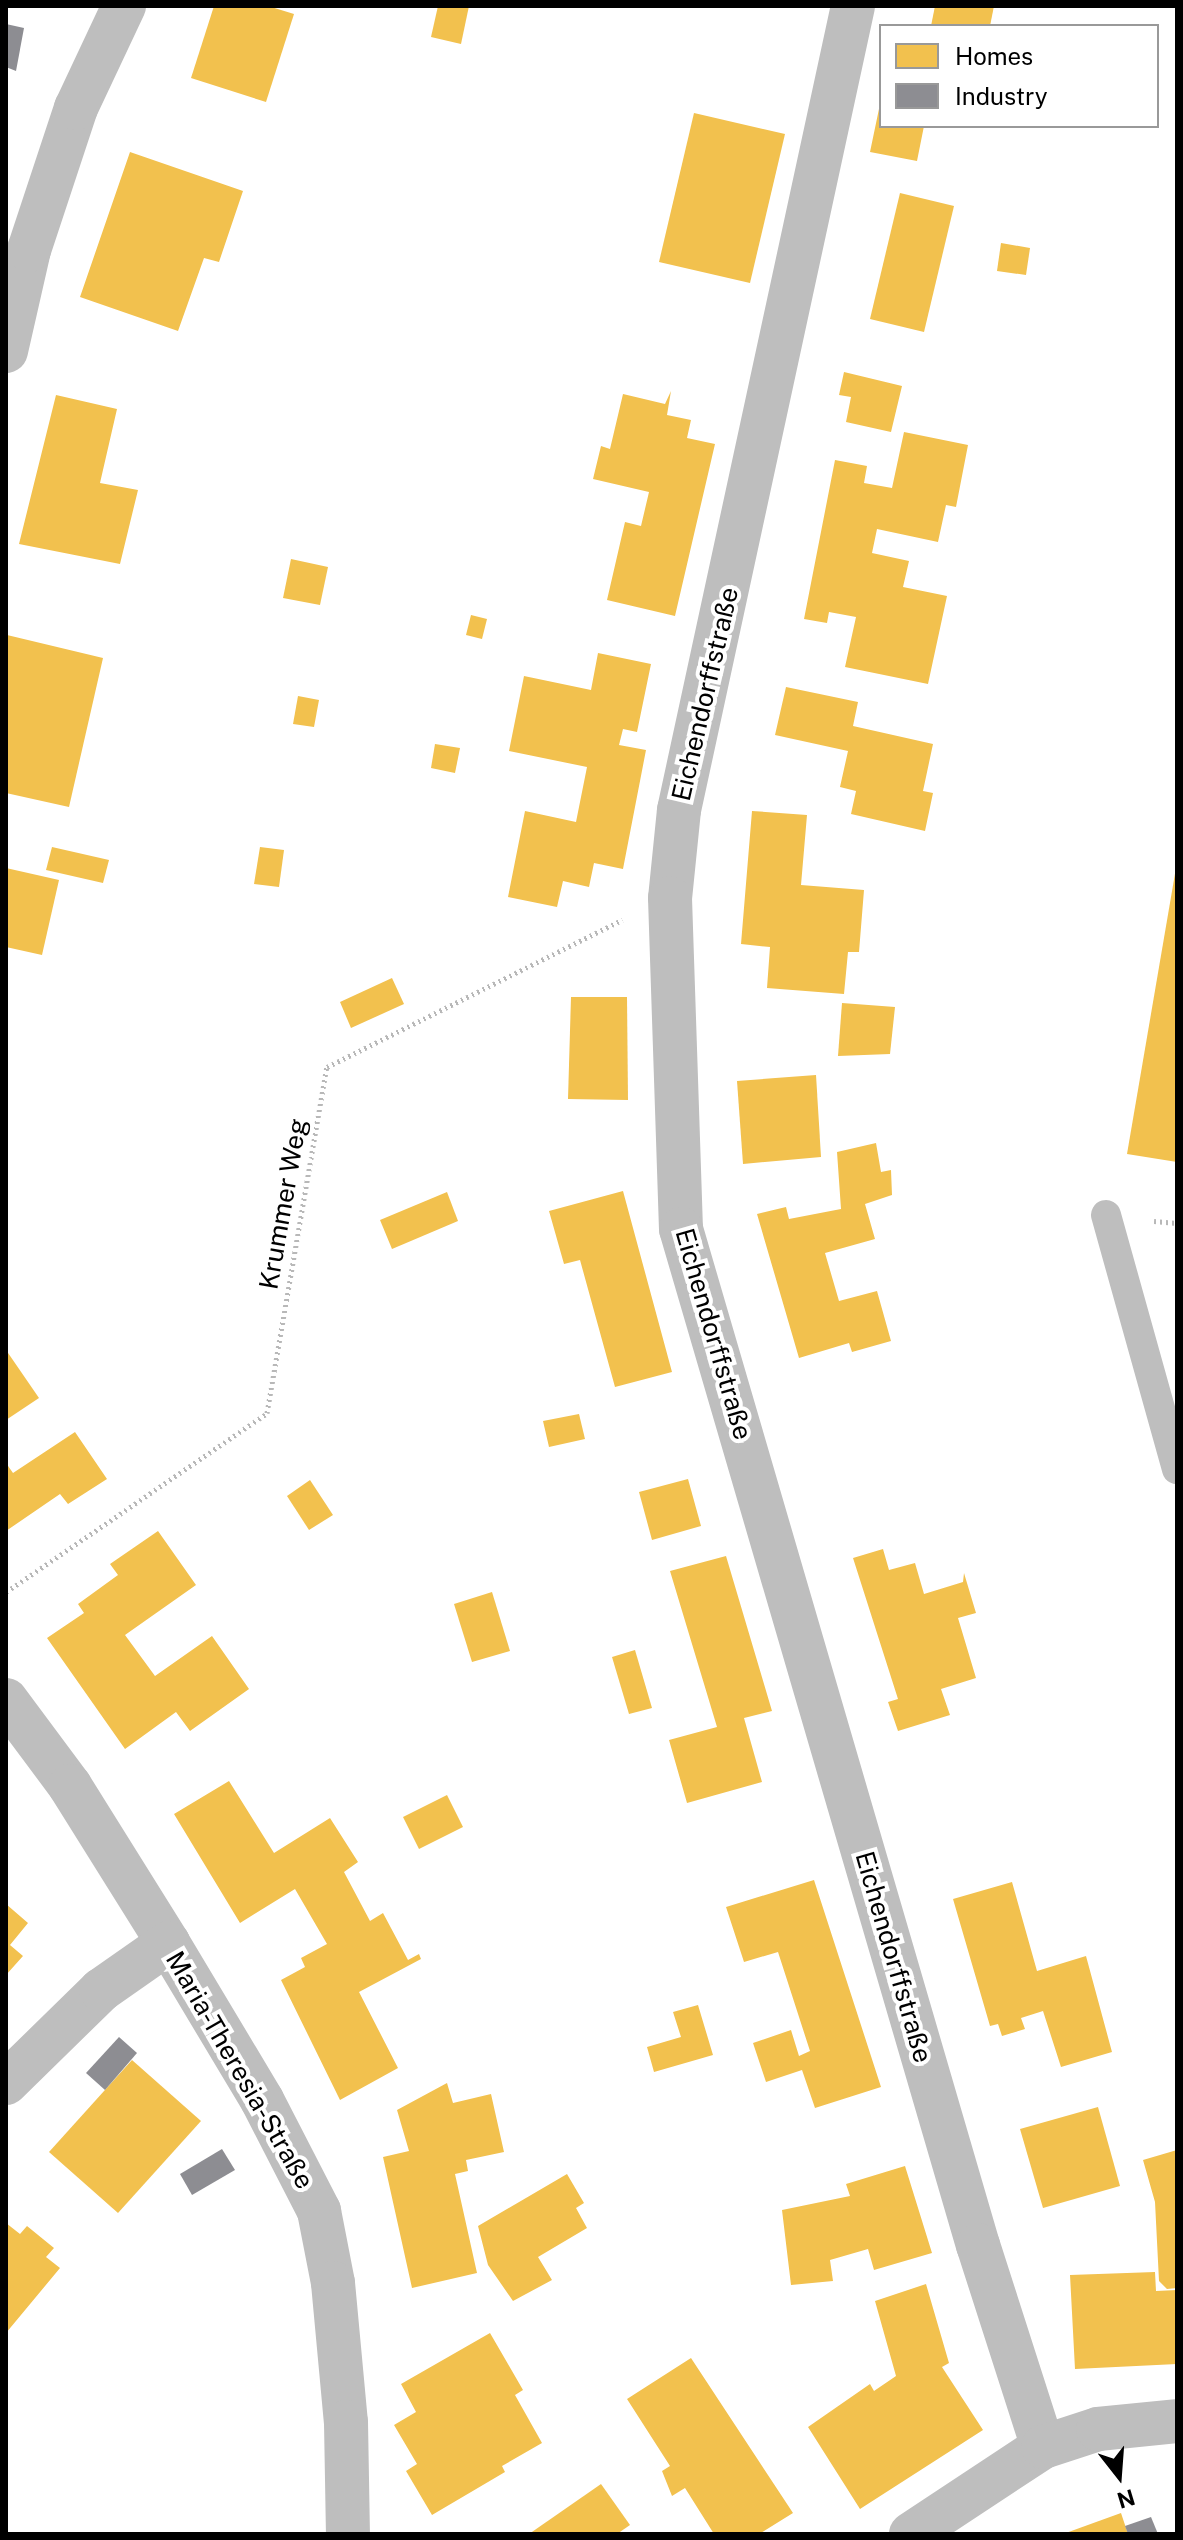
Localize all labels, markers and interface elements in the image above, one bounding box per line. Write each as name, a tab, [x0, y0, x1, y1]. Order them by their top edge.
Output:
legend	[879, 24, 1159, 128]
text: Homes	[955, 42, 1033, 70]
text: Industry	[955, 82, 1048, 110]
street label: Eichendorffstraße	[665, 584, 745, 804]
street label: Krummer Weg	[253, 1116, 313, 1292]
street label: Eichendorffstraße	[669, 1225, 759, 1443]
street label: Eichendorffstraße	[849, 1848, 939, 2066]
street label: Maria-Theresia-Straße	[159, 1946, 321, 2194]
north arrow	[1079, 2436, 1159, 2516]
text: N	[1114, 2484, 1138, 2514]

